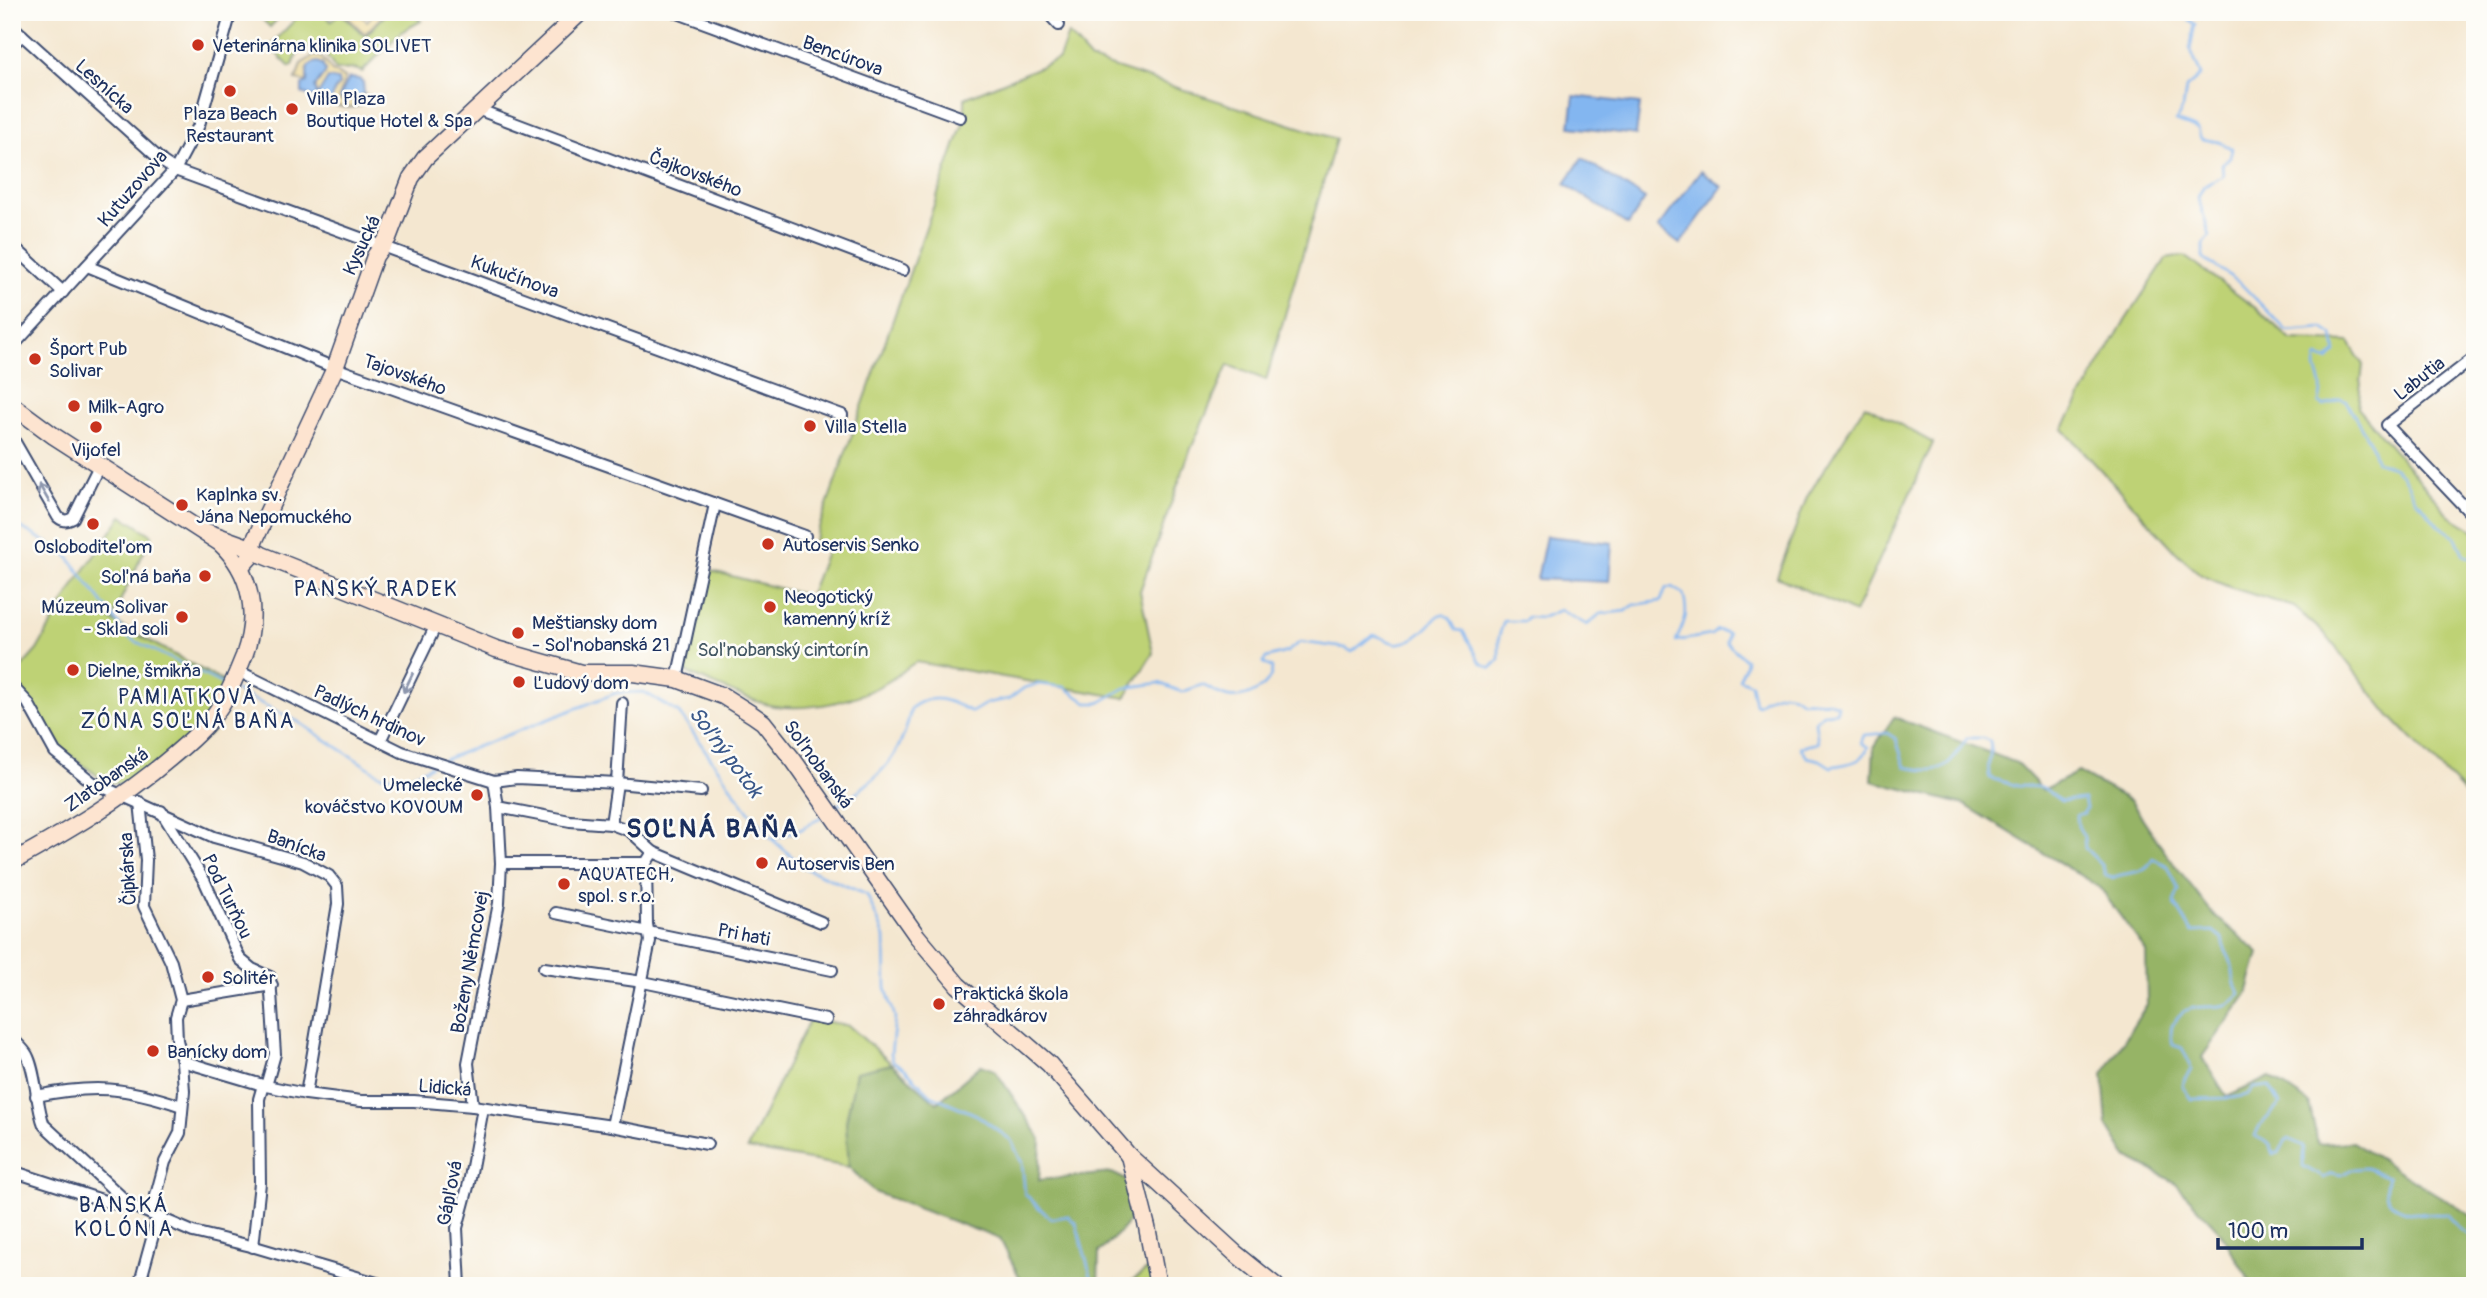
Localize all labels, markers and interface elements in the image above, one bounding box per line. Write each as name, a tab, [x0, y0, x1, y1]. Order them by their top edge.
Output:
street label: Bencúrova	[799, 30, 886, 82]
place label: Veterinárna klinika SOLIVET	[212, 34, 432, 58]
marker: Veterinárna klinika SOLIVET	[190, 37, 206, 53]
street label: Lesnícka	[70, 54, 139, 120]
marker: Plaza Beach Restaurant	[222, 83, 238, 99]
place label: Villa Plaza Boutique Hotel & Spa	[306, 87, 472, 133]
marker: Villa Plaza Boutique Hotel & Spa	[284, 101, 300, 117]
place label: Plaza Beach Restaurant	[183, 102, 277, 148]
street label: Kutuzovova	[93, 145, 173, 232]
street label: Čajkovského	[646, 145, 746, 203]
street label: Kysucká	[338, 211, 386, 279]
street label: Kukučínova	[467, 250, 562, 304]
place label: Šport Pub Solivar	[49, 337, 127, 383]
street label: Tajovského	[360, 349, 450, 401]
marker: Šport Pub Solivar	[27, 351, 43, 367]
street label: Labutia	[2389, 351, 2450, 406]
place label: Milk-Agro	[88, 395, 164, 419]
marker: Milk-Agro	[66, 398, 82, 414]
place label: Villa Stella	[824, 415, 907, 439]
marker: Villa Stella	[802, 418, 818, 434]
marker: Vijofel	[88, 419, 104, 435]
place label: Vijofel	[71, 438, 121, 462]
one-way arrow	[37, 483, 51, 503]
place label: Kaplnka sv. Jána Nepomuckého	[196, 483, 352, 529]
marker: Kaplnka sv. Jána Nepomuckého	[174, 497, 190, 513]
marker: Osloboditeľom	[85, 516, 101, 532]
place label: Autoservis Senko	[782, 533, 919, 557]
place label: Osloboditeľom	[34, 535, 152, 559]
marker: Autoservis Senko	[760, 536, 776, 552]
place label: Soľná baňa	[100, 565, 191, 589]
marker: Soľná baňa	[197, 568, 213, 584]
district label: PANSKÝ RADEK	[294, 576, 458, 603]
place label: Neogotický kamenný kríž	[784, 585, 890, 631]
place label: Múzeum Solivar - Sklad soli	[41, 595, 168, 641]
marker: Neogotický kamenný kríž	[762, 599, 778, 615]
marker: Múzeum Solivar - Sklad soli	[174, 609, 190, 625]
place label: Meštiansky dom - Soľnobanská 21	[532, 611, 670, 657]
marker: Meštiansky dom - Soľnobanská 21	[510, 625, 526, 641]
park label: Soľnobanský cintorín	[698, 638, 868, 662]
place label: Dielne, šmikňa	[87, 659, 201, 683]
marker: Dielne, šmikňa	[65, 662, 81, 678]
place label: Ľudový dom	[533, 671, 629, 695]
one-way arrow	[400, 672, 414, 693]
marker: Ľudový dom	[511, 674, 527, 690]
street label: Padlých hrdinov	[310, 679, 429, 752]
district label: PAMIATKOVÁ ZÓNA SOĽNÁ BAŇA	[81, 684, 296, 735]
water label: Soľný potok	[683, 701, 770, 805]
street label: Soľnobanská	[778, 716, 858, 814]
street label: Zlatobanská	[60, 742, 153, 817]
place label: Umelecké kováčstvo KOVOUM	[305, 773, 463, 819]
marker: Umelecké kováčstvo KOVOUM	[469, 787, 485, 803]
district label: SOĽNÁ BAŇA	[626, 813, 800, 845]
street label: Banícka	[264, 824, 330, 868]
street label: Čipkárska	[114, 832, 142, 906]
street label: Pod Turňou	[196, 850, 258, 943]
place label: Autoservis Ben	[776, 852, 895, 876]
marker: Autoservis Ben	[754, 855, 770, 871]
place label: AQUATECH, spol. s r.o.	[578, 862, 674, 908]
marker: AQUATECH, spol. s r.o.	[556, 876, 572, 892]
street label: Boženy Němcovej	[446, 889, 494, 1035]
street label: Pri hati	[716, 918, 772, 952]
place label: Solitér	[222, 966, 276, 990]
marker: Solitér	[200, 969, 216, 985]
place label: Praktická škola záhradkárov	[953, 982, 1068, 1028]
marker: Praktická škola záhradkárov	[931, 996, 947, 1012]
place label: Banícky dom	[167, 1040, 267, 1064]
marker: Banícky dom	[145, 1043, 161, 1059]
street label: Lidická	[417, 1074, 473, 1102]
street label: Gápľová	[432, 1159, 468, 1228]
district label: BANSKÁ KOLÓNIA	[74, 1192, 174, 1243]
scale bar	[2218, 1207, 2361, 1251]
text: 100 m	[2228, 1218, 2288, 1245]

